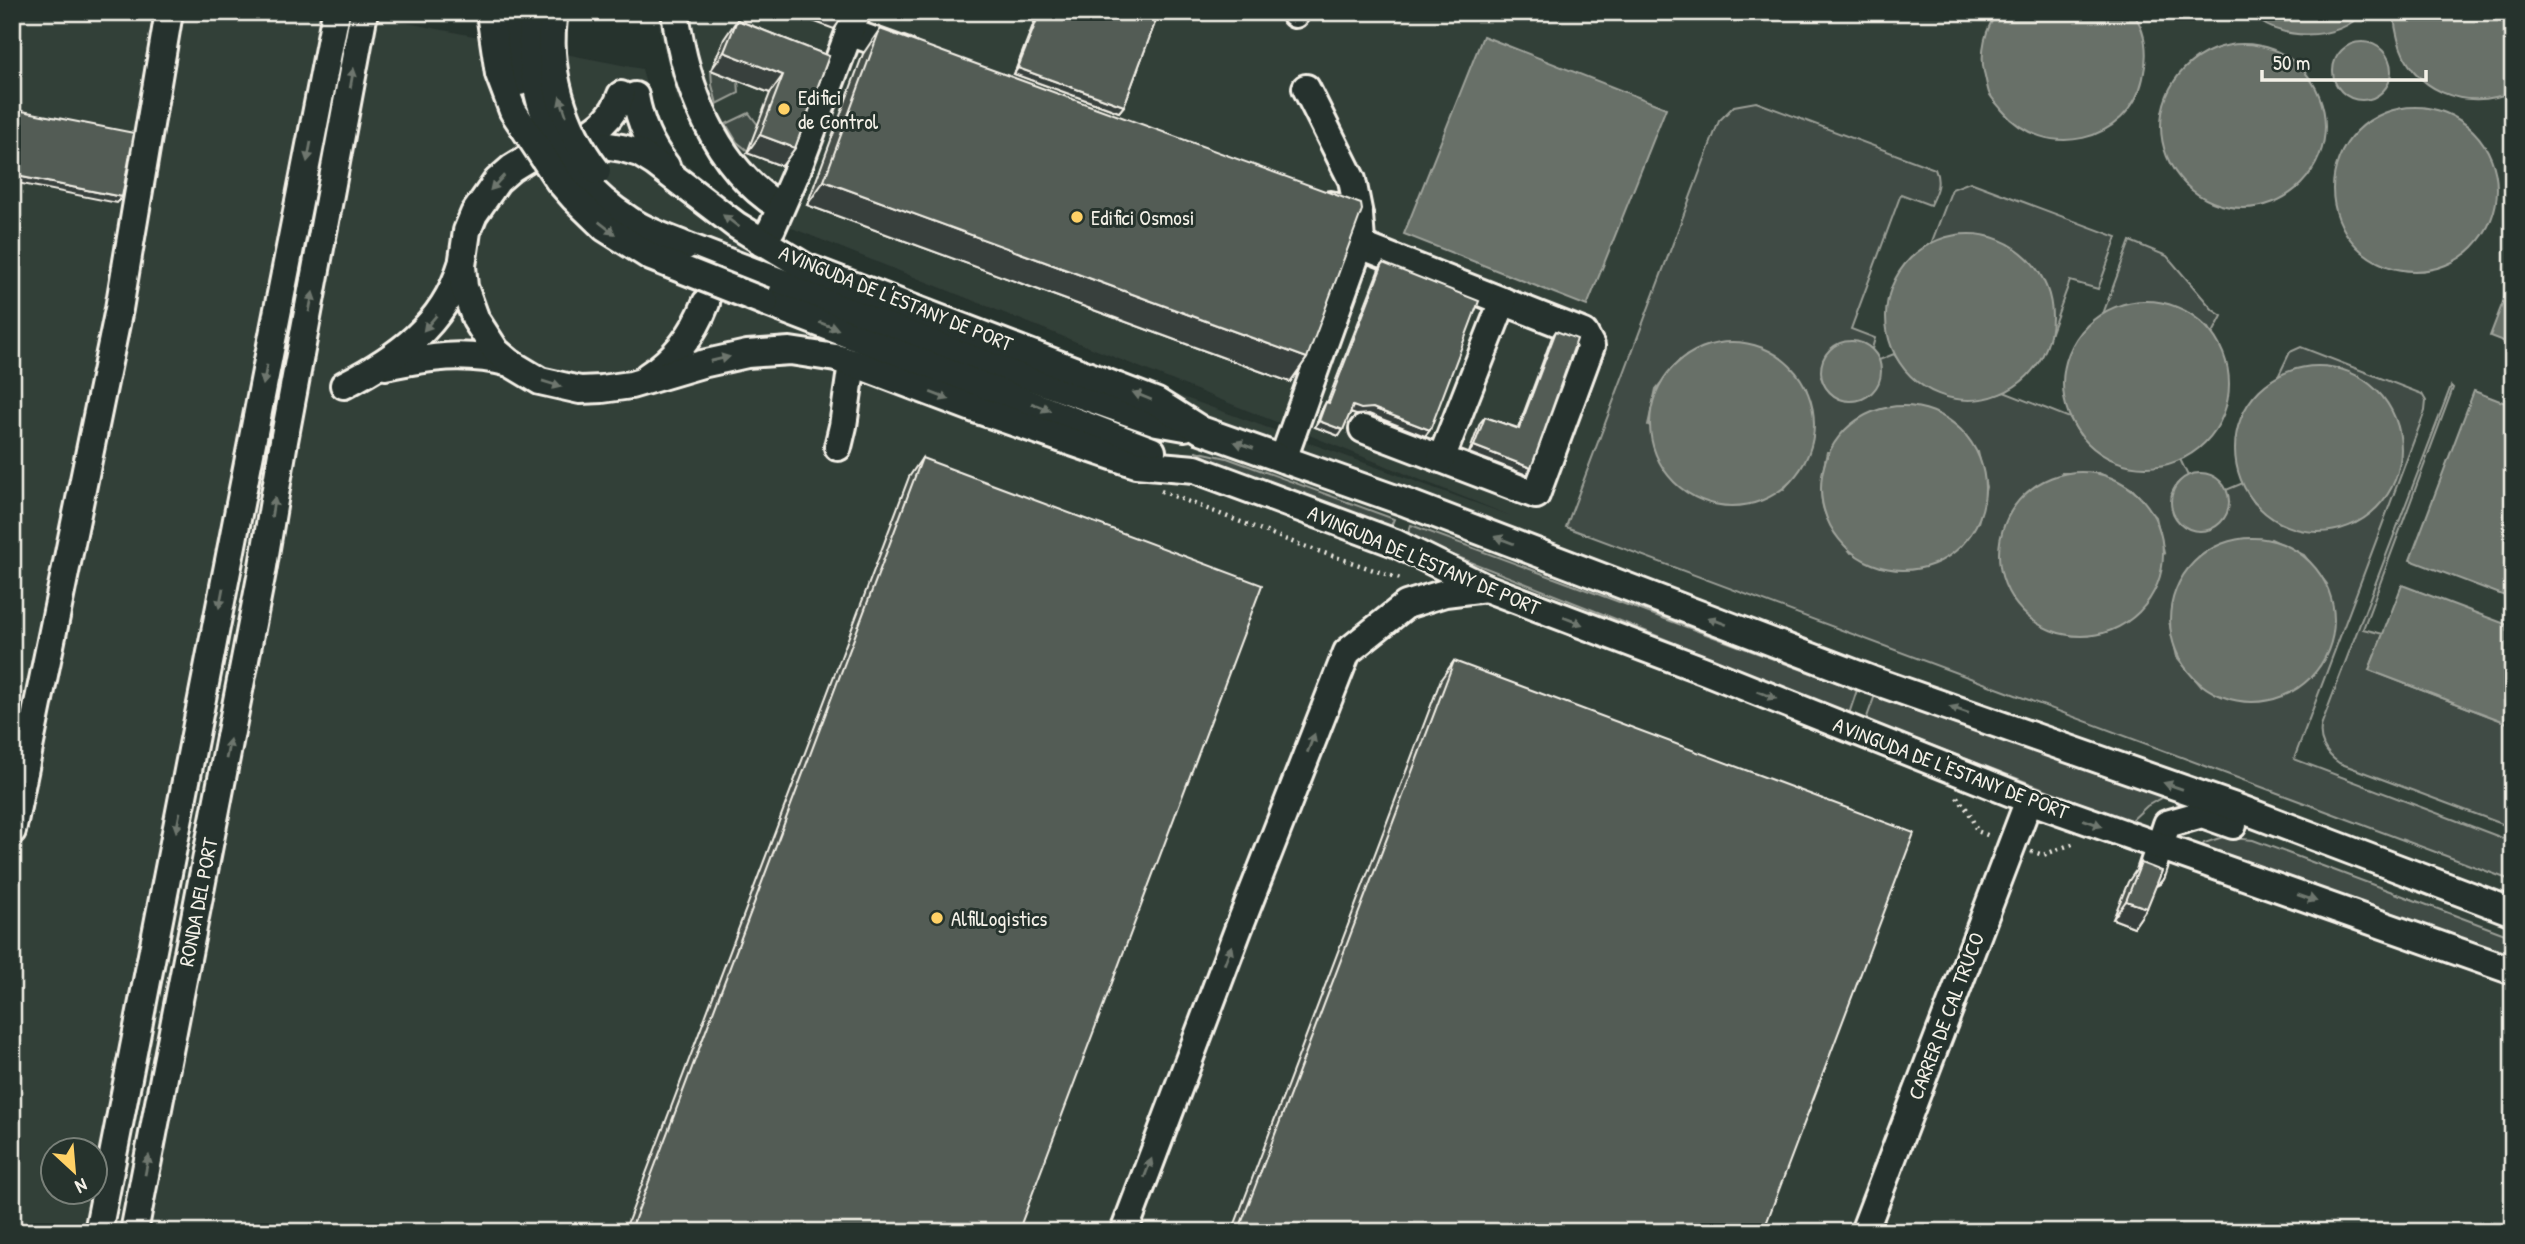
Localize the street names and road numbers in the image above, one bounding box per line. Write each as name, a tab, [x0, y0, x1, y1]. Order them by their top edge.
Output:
street label: AVINGUDA DE L'ESTANY DE PORT	[775, 238, 1018, 359]
street label: AVINGUDA DE L'ESTANY DE PORT	[1303, 498, 1546, 623]
street label: AVINGUDA DE L'ESTANY DE PORT	[1829, 710, 2074, 827]
street label: RONDA DEL PORT	[171, 834, 225, 969]
street label: CARRER DE CAL TRUCO	[1901, 928, 1991, 1104]

